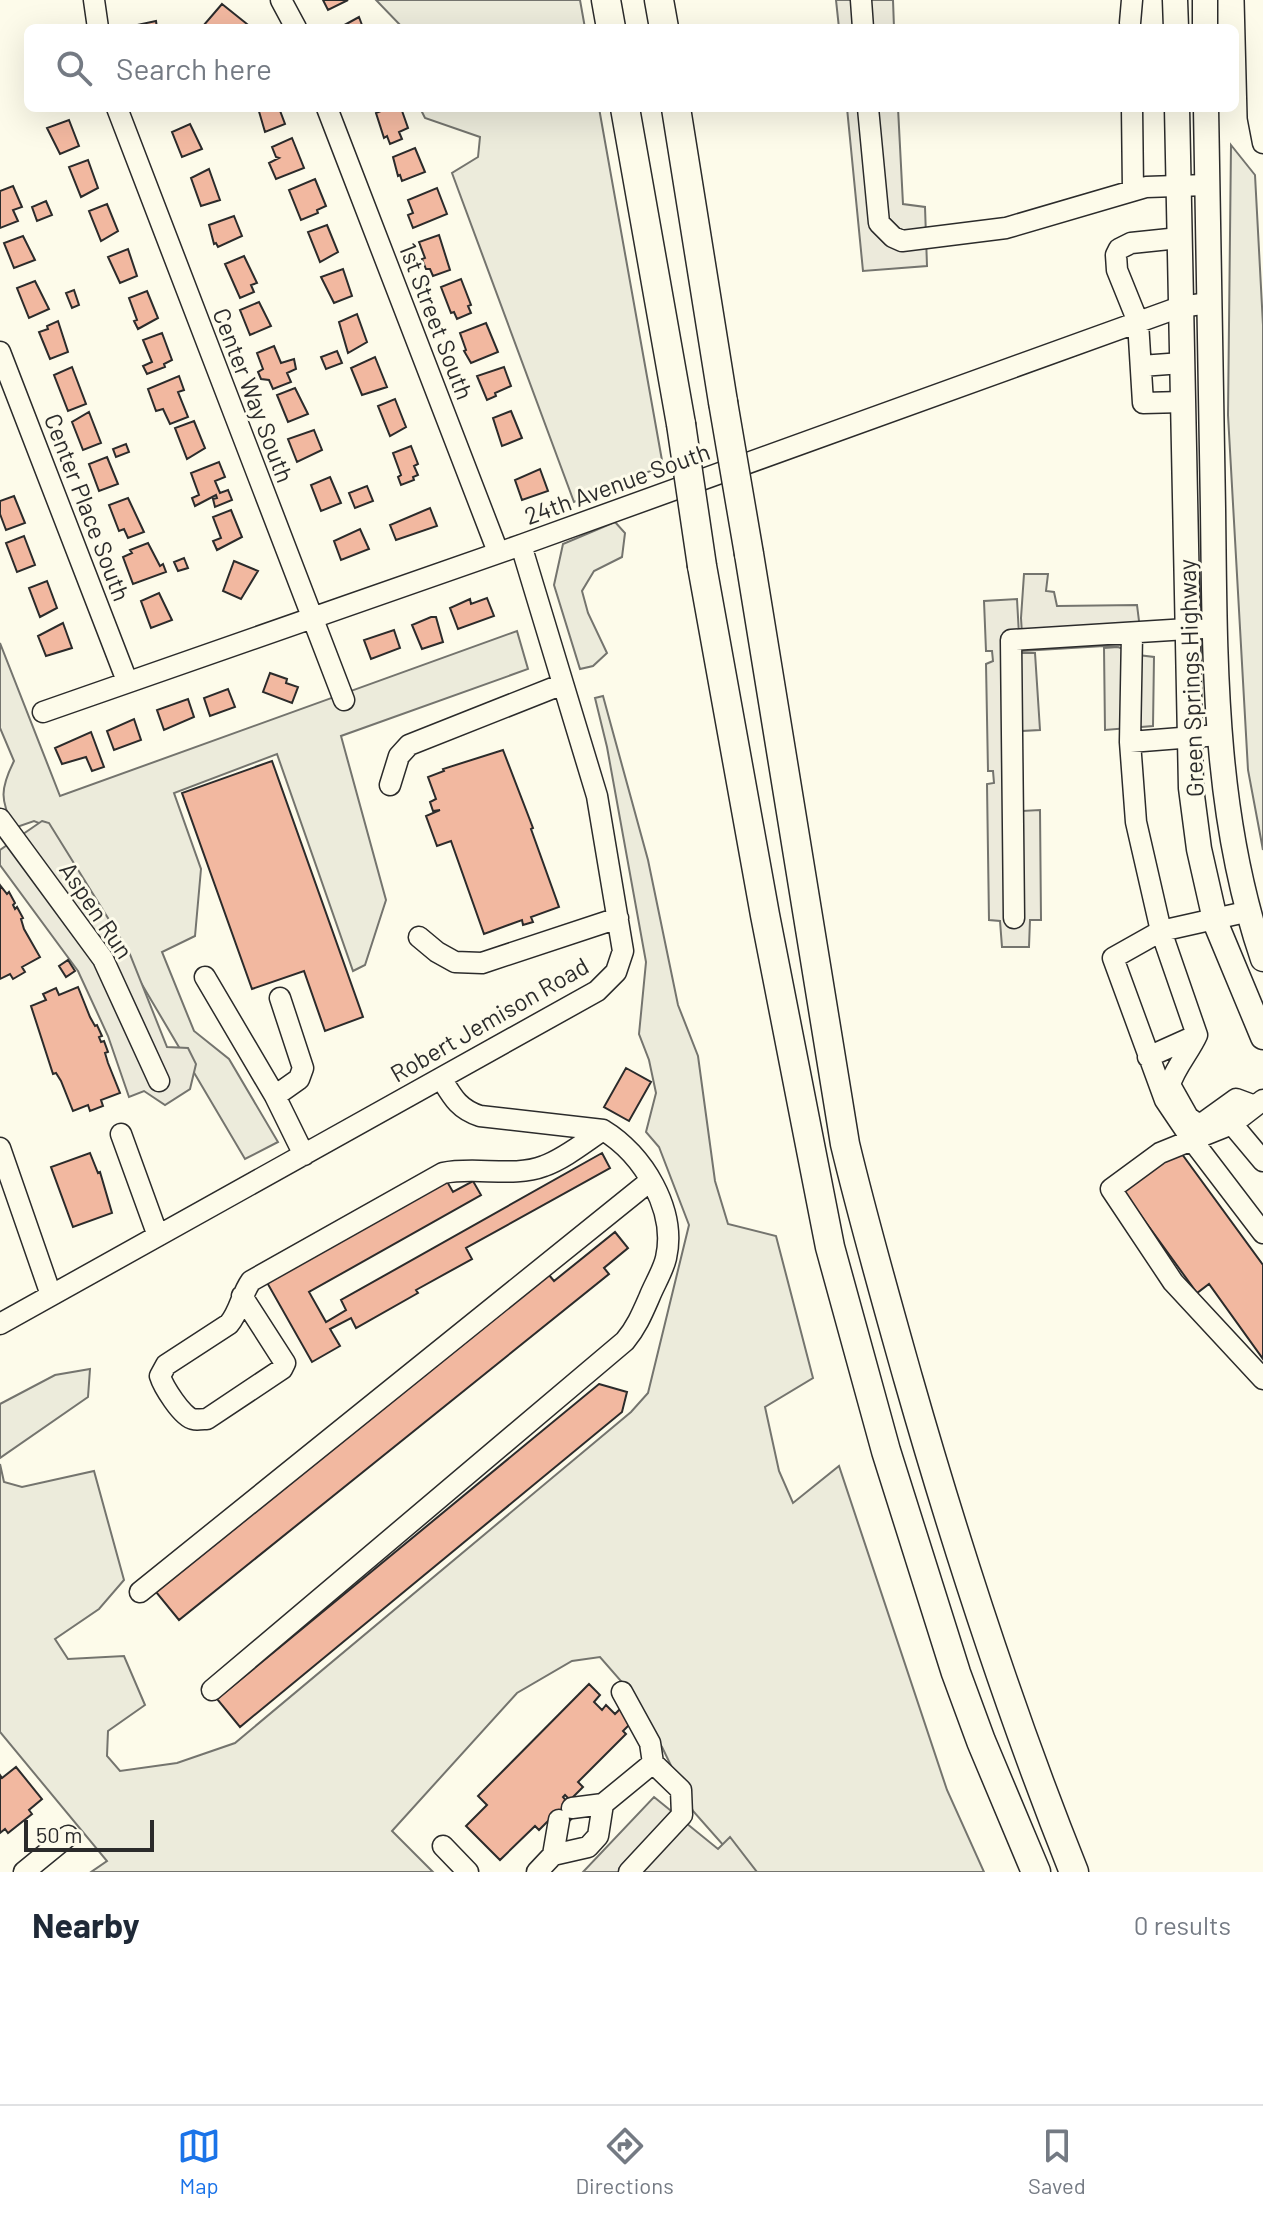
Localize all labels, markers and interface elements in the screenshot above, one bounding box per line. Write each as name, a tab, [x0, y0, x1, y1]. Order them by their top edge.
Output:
search box	[24, 24, 1239, 112]
icon: search	[52, 46, 96, 90]
text: Search here	[116, 50, 272, 86]
street label: 1st Street South	[394, 239, 480, 403]
street label: Center Way South	[207, 304, 301, 486]
street label: Center Place South	[39, 409, 137, 605]
street label: 24th Avenue South	[520, 436, 714, 530]
street label: Green Springs Highway	[1171, 558, 1209, 798]
street label: Aspen Run	[54, 856, 140, 964]
street label: Robert Jemison Road	[385, 950, 593, 1088]
scale bar	[24, 1816, 154, 1852]
text: 50 m	[36, 1821, 82, 1847]
text: Nearby	[32, 1904, 140, 1945]
text: 0 results	[1134, 1909, 1231, 1940]
tab: Map	[177, 2124, 221, 2198]
tab: Directions	[575, 2124, 674, 2198]
tab: Saved	[1028, 2124, 1086, 2198]

